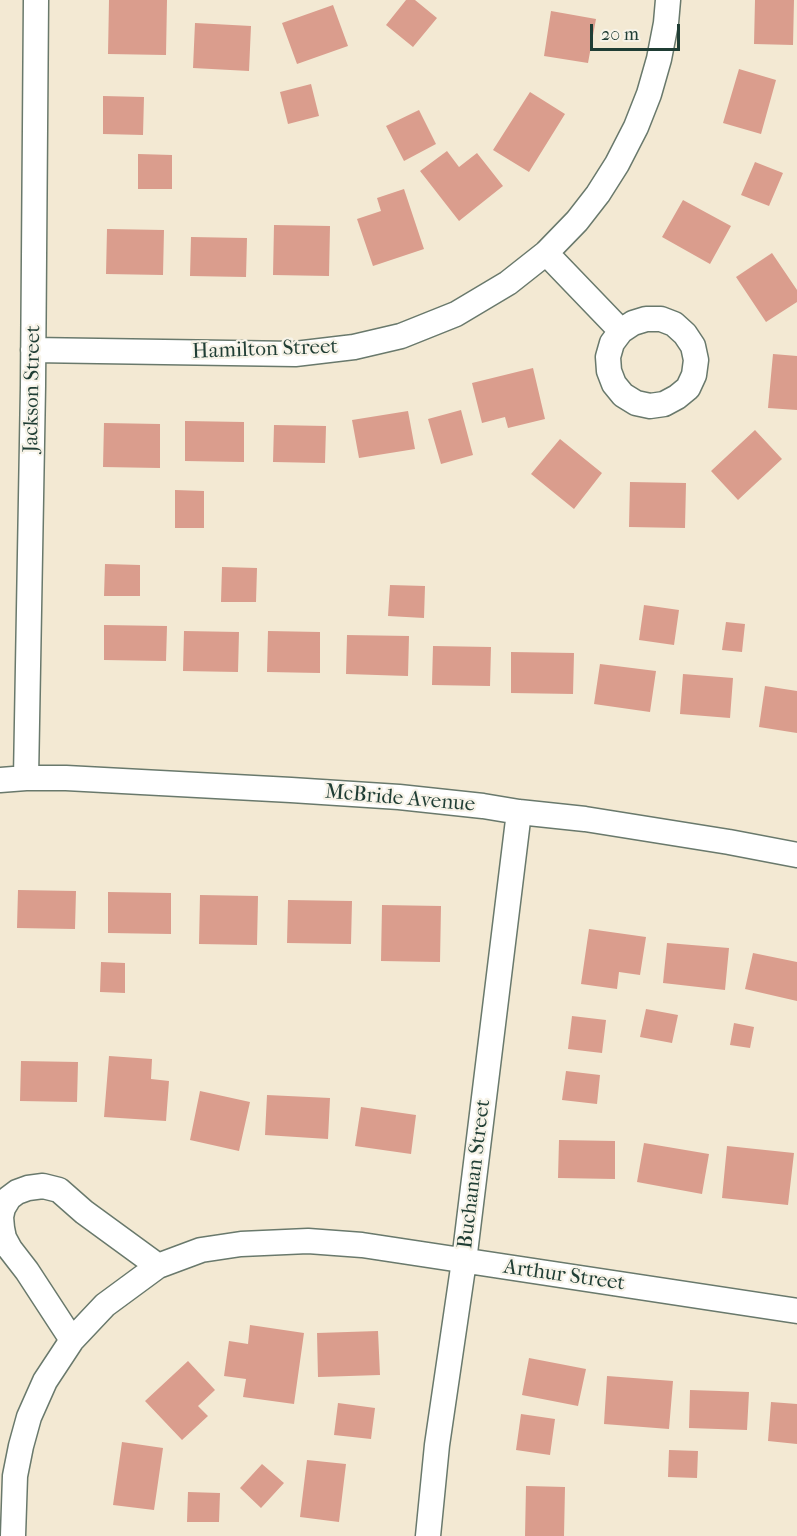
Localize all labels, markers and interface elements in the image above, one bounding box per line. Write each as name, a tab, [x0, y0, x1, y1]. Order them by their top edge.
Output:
scale bar	[593, 12, 683, 50]
text: 20 m	[601, 24, 639, 45]
street label: Jackson Street	[19, 325, 47, 453]
street label: Hamilton Street	[192, 335, 338, 365]
street label: McBride Avenue	[324, 780, 476, 818]
street label: Buchanan Street	[453, 1098, 497, 1250]
street label: Arthur Street	[502, 1255, 626, 1297]

